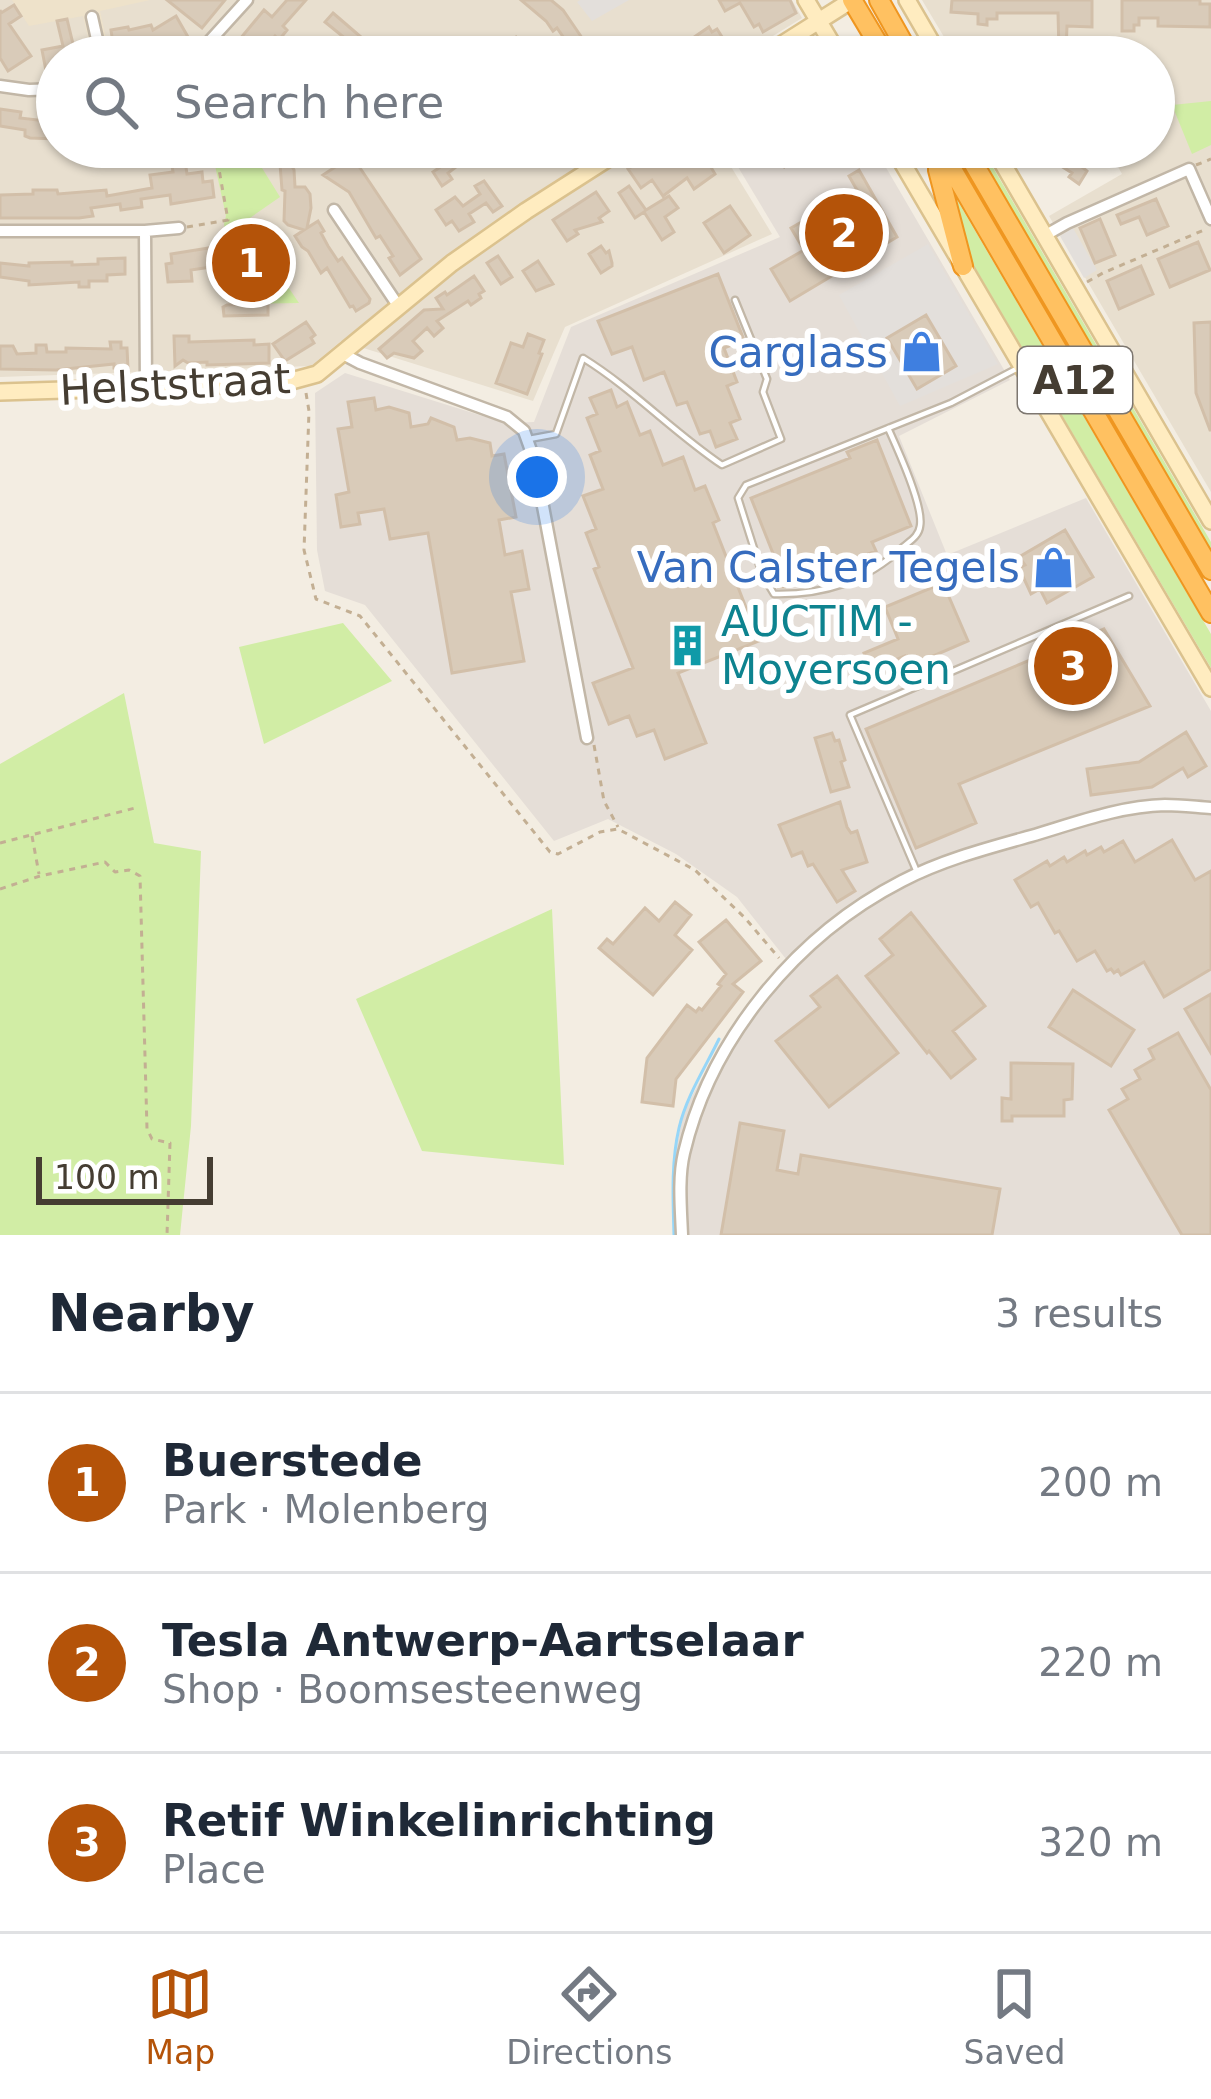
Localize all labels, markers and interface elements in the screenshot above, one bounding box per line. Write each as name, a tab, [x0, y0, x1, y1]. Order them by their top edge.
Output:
search box	[36, 36, 1175, 168]
icon: search	[78, 69, 144, 135]
text: Search here	[174, 76, 444, 129]
pin: 2	[805, 188, 883, 278]
pin: 1	[212, 218, 290, 308]
place label: Carglass	[709, 328, 888, 377]
shop icon: Carglass	[899, 329, 945, 375]
road number: A12	[1018, 347, 1132, 413]
street label: Helststraat	[58, 354, 292, 415]
your location	[507, 447, 567, 507]
place label: Van Calster Tegels	[637, 543, 1020, 592]
shop icon: Van Calster Tegels	[1031, 544, 1077, 590]
place label: AUCTIM - Moyersoen	[721, 597, 951, 694]
pin: 3	[1034, 621, 1112, 711]
building icon: AUCTIM - Moyersoen	[664, 622, 710, 668]
scale bar	[36, 1151, 213, 1204]
text: 100 m	[54, 1158, 160, 1197]
text: Nearby	[48, 1284, 255, 1343]
text: 3 results	[995, 1291, 1163, 1336]
text: Buerstede	[162, 1434, 423, 1487]
text: 1	[73, 1460, 101, 1505]
text: 200 m	[1038, 1460, 1163, 1505]
text: Park · Molenberg	[162, 1487, 489, 1532]
text: Tesla Antwerp-Aartselaar	[162, 1614, 804, 1667]
text: 2	[73, 1640, 101, 1685]
text: 220 m	[1038, 1640, 1163, 1685]
text: Shop · Boomsesteenweg	[162, 1667, 643, 1712]
text: Retif Winkelinrichting	[162, 1794, 716, 1847]
text: 3	[73, 1820, 101, 1865]
text: 320 m	[1038, 1820, 1163, 1865]
text: Place	[162, 1847, 266, 1892]
tab: Map	[146, 1961, 215, 2072]
tab: Directions	[506, 1961, 672, 2072]
tab: Saved	[964, 1961, 1065, 2072]

